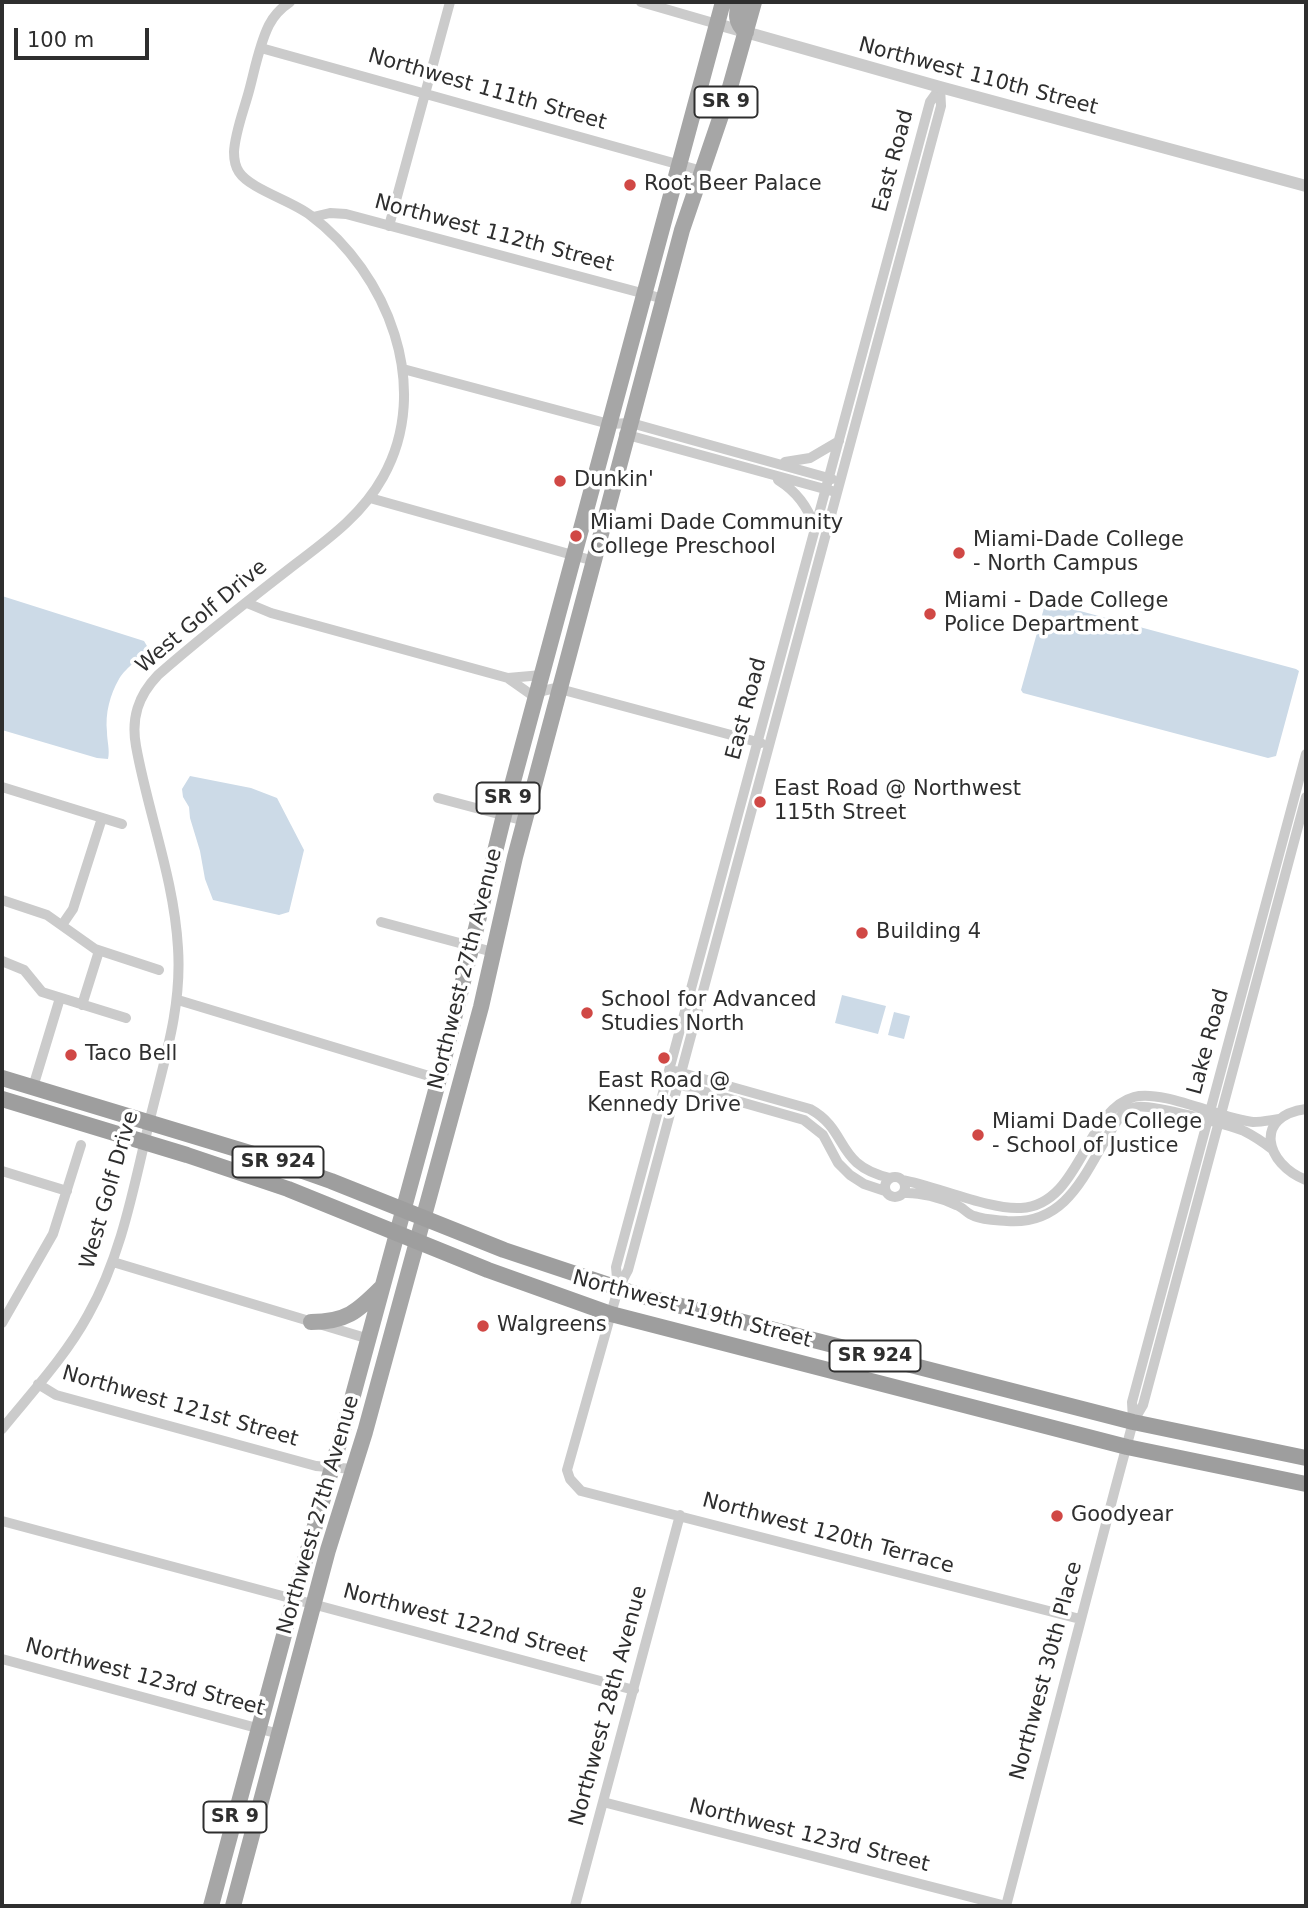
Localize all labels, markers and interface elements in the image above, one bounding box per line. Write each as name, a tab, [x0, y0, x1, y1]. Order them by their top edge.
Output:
scale bar	[18, 14, 152, 58]
text: 100 m	[27, 28, 94, 52]
street label: Northwest 110th Street	[856, 33, 1100, 121]
street label: Northwest 111th Street	[365, 44, 609, 136]
road number: SR 9	[694, 86, 758, 118]
street label: East Road	[868, 107, 920, 215]
place label: Root Beer Palace	[644, 172, 822, 198]
marker: Root Beer Palace	[622, 177, 638, 193]
street label: Northwest 112th Street	[372, 190, 616, 278]
place label: Dunkin'	[574, 468, 654, 494]
marker: Dunkin'	[552, 473, 568, 489]
place label: Miami Dade Community College Preschool	[590, 511, 843, 561]
marker: Miami Dade Community College Preschool	[568, 528, 584, 544]
place label: Miami-Dade College - North Campus	[973, 528, 1184, 578]
marker: Miami-Dade College - North Campus	[951, 545, 967, 561]
street label: West Golf Drive	[131, 555, 273, 679]
place label: Miami - Dade College Police Department	[944, 589, 1168, 639]
marker: Miami - Dade College Police Department	[922, 606, 938, 622]
street label: East Road	[721, 655, 773, 763]
place label: East Road @ Northwest 115th Street	[774, 777, 1021, 827]
road number: SR 9	[476, 782, 540, 814]
marker: East Road @ Northwest 115th Street	[752, 794, 768, 810]
street label: Northwest 27th Avenue	[424, 846, 508, 1092]
place label: Building 4	[876, 920, 981, 946]
marker: Building 4	[854, 925, 870, 941]
street label: Lake Road	[1183, 986, 1235, 1098]
place label: School for Advanced Studies North	[601, 988, 817, 1038]
marker: School for Advanced Studies North	[579, 1005, 595, 1021]
place label: Taco Bell	[85, 1042, 177, 1068]
marker: Taco Bell	[63, 1047, 79, 1063]
marker: East Road @ Kennedy Drive	[656, 1050, 672, 1066]
place label: East Road @ Kennedy Drive	[587, 1069, 741, 1119]
street label: West Golf Drive	[75, 1108, 145, 1272]
place label: Miami Dade College - School of Justice	[992, 1110, 1202, 1160]
marker: Miami Dade College - School of Justice	[970, 1127, 986, 1143]
road number: SR 924	[232, 1146, 324, 1178]
street label: Northwest 119th Street	[570, 1266, 814, 1354]
place label: Walgreens	[497, 1313, 607, 1339]
marker: Walgreens	[475, 1318, 491, 1334]
road number: SR 924	[830, 1340, 920, 1372]
street label: Northwest 121st Street	[59, 1361, 301, 1453]
street label: Northwest 27th Avenue	[273, 1393, 365, 1637]
street label: Northwest 120th Terrace	[699, 1488, 957, 1580]
place label: Goodyear	[1071, 1503, 1173, 1529]
marker: Goodyear	[1049, 1508, 1065, 1524]
street label: Northwest 30th Place	[1006, 1559, 1088, 1783]
street label: Northwest 122nd Street	[340, 1579, 590, 1669]
street label: Northwest 28th Avenue	[565, 1583, 653, 1829]
street label: Northwest 123rd Street	[23, 1634, 267, 1722]
street label: Northwest 123rd Street	[686, 1794, 932, 1878]
road number: SR 9	[204, 1801, 266, 1832]

